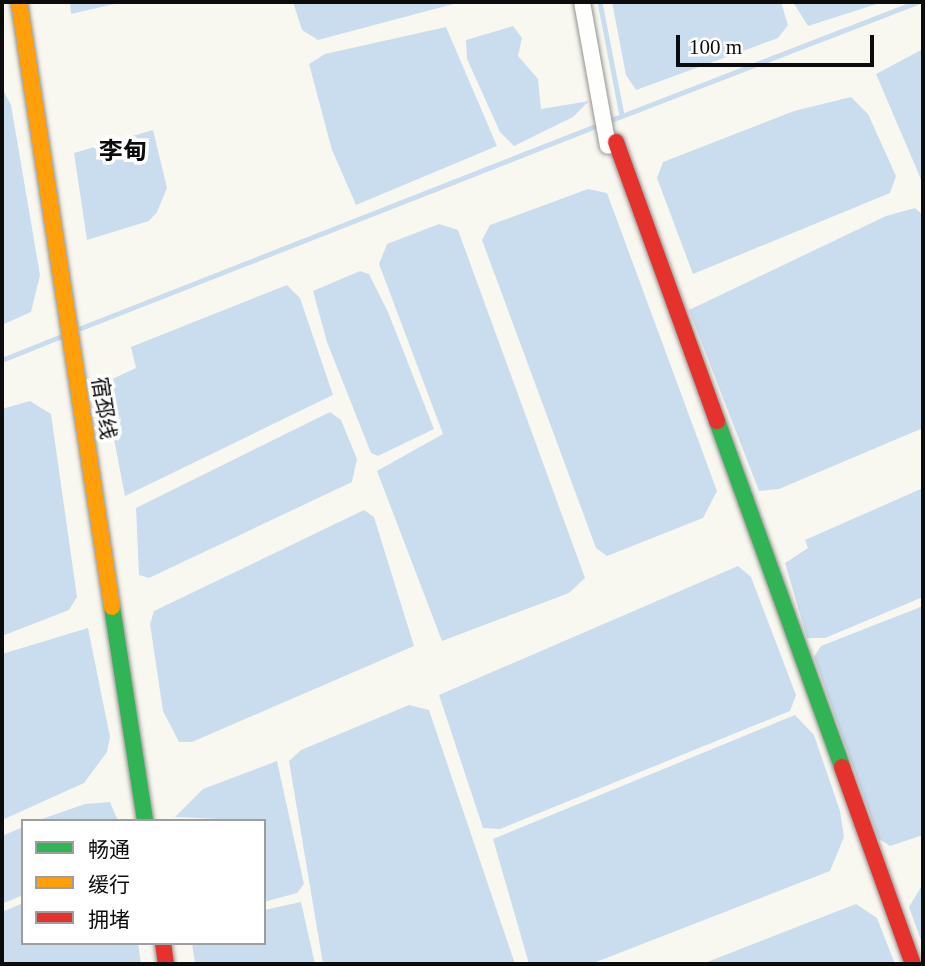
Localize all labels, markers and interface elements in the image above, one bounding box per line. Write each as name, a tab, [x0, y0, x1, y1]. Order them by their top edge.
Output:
scale bar	[680, 21, 878, 65]
text: 100 m	[689, 35, 742, 59]
district label: 李甸	[99, 138, 147, 166]
street label: 宿邳线	[87, 375, 121, 441]
legend	[21, 819, 266, 945]
text: 畅通	[88, 838, 130, 862]
text: 缓行	[88, 873, 130, 897]
text: 拥堵	[88, 908, 130, 932]

